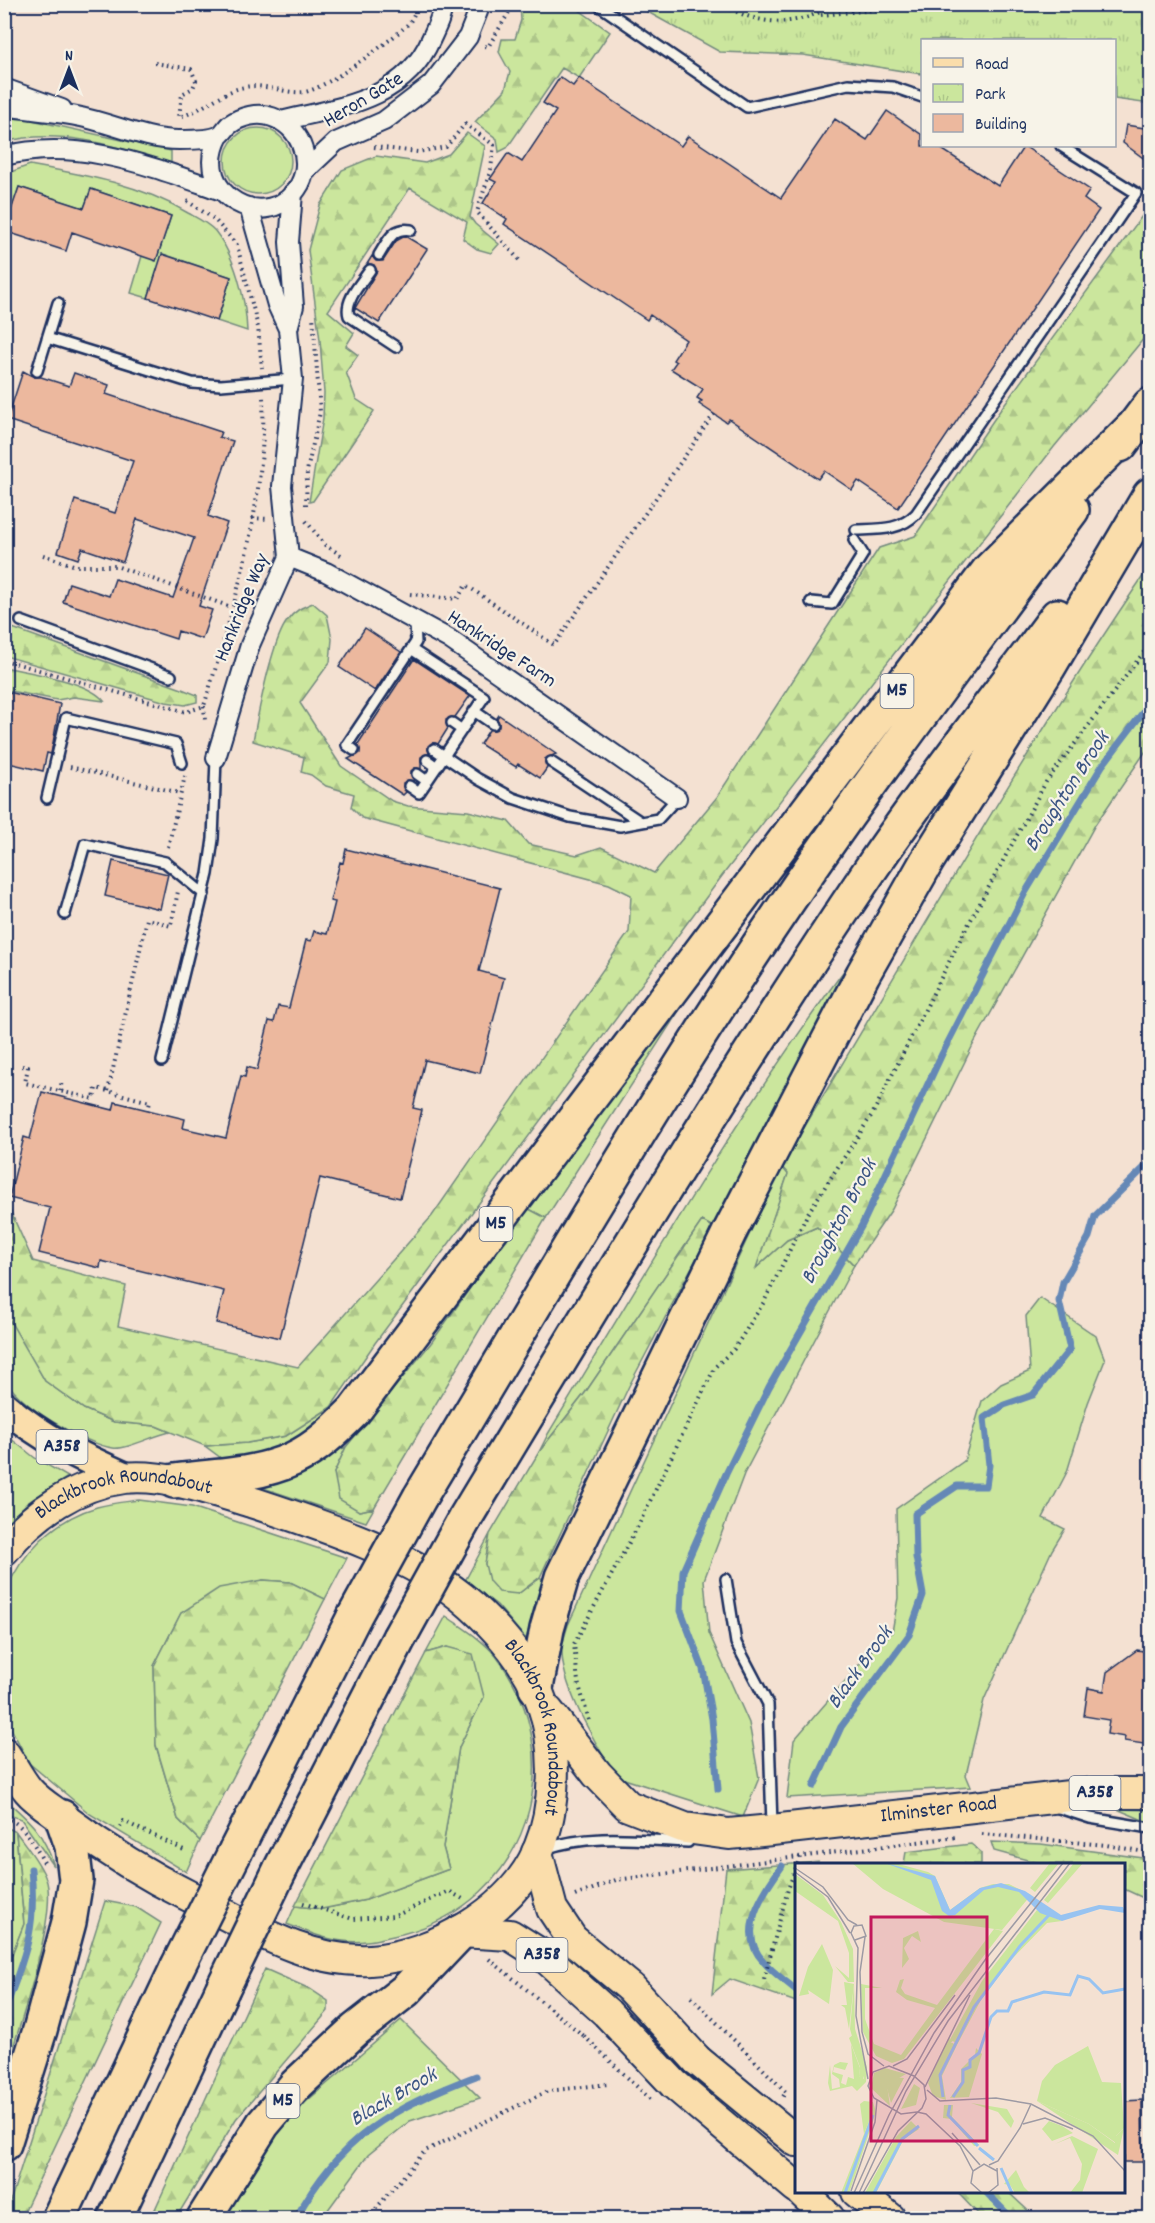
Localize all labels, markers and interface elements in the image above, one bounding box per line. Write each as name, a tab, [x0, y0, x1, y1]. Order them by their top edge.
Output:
north arrow	[39, 39, 99, 99]
legend	[921, 39, 1116, 147]
text: N	[65, 45, 73, 68]
text: Road	[975, 53, 1009, 78]
street label: Heron Gate	[318, 65, 410, 137]
text: Park	[975, 83, 1006, 108]
text: Building	[975, 113, 1027, 138]
street label: Hankridge Way	[208, 549, 278, 666]
street label: Hankridge Farm	[440, 603, 562, 697]
road number: M5	[880, 674, 914, 708]
water label: Broughton Brook	[1017, 724, 1120, 858]
water label: Broughton Brook	[794, 1152, 887, 1290]
road number: M5	[480, 1207, 512, 1241]
road number: A358	[36, 1430, 88, 1464]
street label: Blackbrook Roundabout	[29, 1462, 216, 1528]
water label: Black Brook	[820, 1618, 903, 1716]
street label: Blackbrook Roundabout	[495, 1633, 568, 1818]
road number: A358	[1070, 1776, 1120, 1810]
street label: Ilminster Road	[879, 1789, 999, 1833]
inset map	[795, 1863, 1125, 2193]
road number: A358	[516, 1938, 568, 1972]
water label: Black Brook	[345, 2060, 445, 2135]
road number: M5	[266, 2084, 300, 2118]

